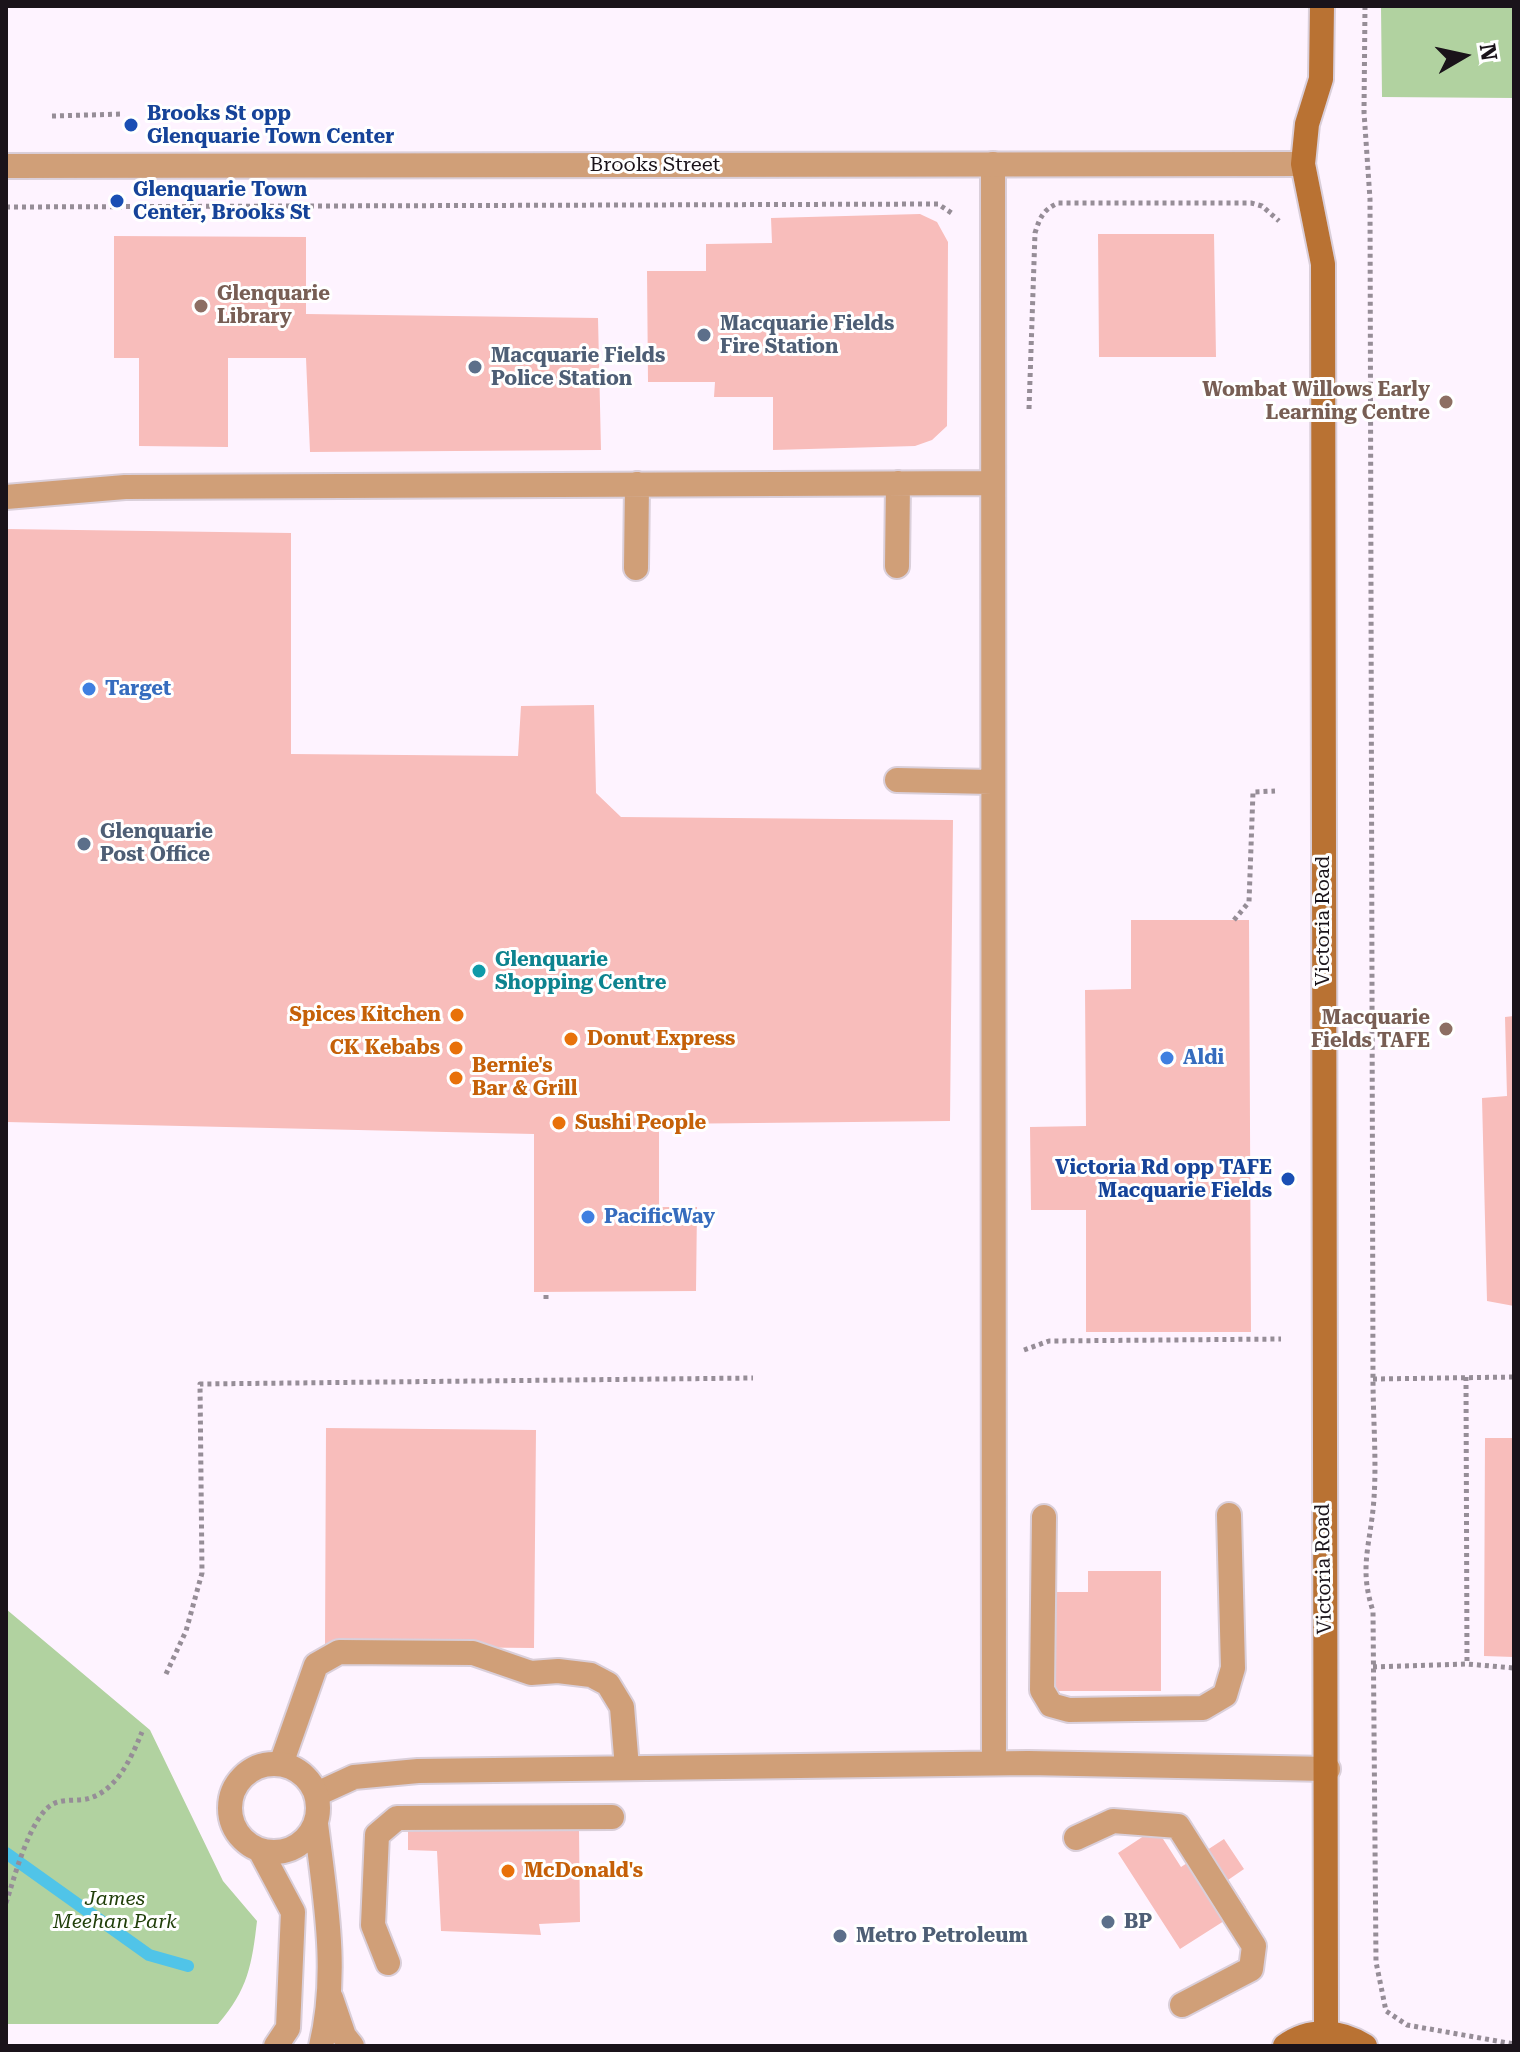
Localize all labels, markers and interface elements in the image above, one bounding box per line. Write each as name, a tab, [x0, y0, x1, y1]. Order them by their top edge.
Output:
north arrow	[1424, 16, 1504, 96]
text: N	[1475, 42, 1502, 62]
place label: Brooks St opp Glenquarie Town Center	[147, 102, 394, 149]
marker: Brooks St opp Glenquarie Town Center	[122, 116, 140, 134]
street label: Brooks Street	[590, 153, 720, 177]
place label: Glenquarie Town Center, Brooks St	[133, 178, 311, 225]
marker: Glenquarie Town Center, Brooks St	[108, 192, 126, 210]
place label: Glenquarie Library	[217, 282, 330, 329]
marker: Glenquarie Library	[192, 297, 210, 315]
place label: Macquarie Fields Fire Station	[720, 312, 894, 359]
marker: Macquarie Fields Fire Station	[695, 326, 713, 344]
place label: Macquarie Fields Police Station	[491, 344, 665, 391]
marker: Macquarie Fields Police Station	[466, 358, 484, 376]
place label: Wombat Willows Early Learning Centre	[1202, 378, 1430, 425]
marker: Wombat Willows Early Learning Centre	[1437, 393, 1455, 411]
place label: Target	[105, 677, 171, 701]
marker: Target	[80, 680, 98, 698]
place label: Glenquarie Post Office	[100, 820, 213, 867]
marker: Glenquarie Post Office	[75, 835, 93, 853]
street label: Victoria Road	[1311, 856, 1335, 986]
place label: Glenquarie Shopping Centre	[495, 948, 666, 995]
marker: Glenquarie Shopping Centre	[470, 962, 488, 980]
place label: Spices Kitchen	[289, 1003, 441, 1027]
marker: Spices Kitchen	[448, 1006, 466, 1024]
place label: Macquarie Fields TAFE	[1311, 1006, 1430, 1053]
marker: Macquarie Fields TAFE	[1437, 1020, 1455, 1038]
place label: Donut Express	[587, 1027, 735, 1051]
marker: Donut Express	[562, 1030, 580, 1048]
place label: CK Kebabs	[330, 1036, 440, 1060]
marker: CK Kebabs	[447, 1039, 465, 1057]
place label: Aldi	[1183, 1046, 1224, 1070]
marker: Aldi	[1158, 1049, 1176, 1067]
place label: Bernie's Bar & Grill	[472, 1054, 577, 1101]
marker: Bernie's Bar & Grill	[447, 1069, 465, 1087]
place label: Sushi People	[575, 1111, 706, 1135]
marker: Sushi People	[550, 1114, 568, 1132]
place label: Victoria Rd opp TAFE Macquarie Fields	[1055, 1156, 1272, 1203]
marker: Victoria Rd opp TAFE Macquarie Fields	[1279, 1170, 1297, 1188]
place label: PacificWay	[604, 1205, 715, 1229]
marker: PacificWay	[579, 1208, 597, 1226]
street label: Victoria Road	[1311, 1503, 1337, 1635]
place label: McDonald's	[524, 1859, 643, 1883]
marker: McDonald's	[499, 1862, 517, 1880]
park label: James Meehan Park	[53, 1887, 177, 1934]
place label: BP	[1124, 1910, 1152, 1934]
marker: BP	[1099, 1913, 1117, 1931]
place label: Metro Petroleum	[856, 1924, 1028, 1948]
marker: Metro Petroleum	[831, 1927, 849, 1945]

